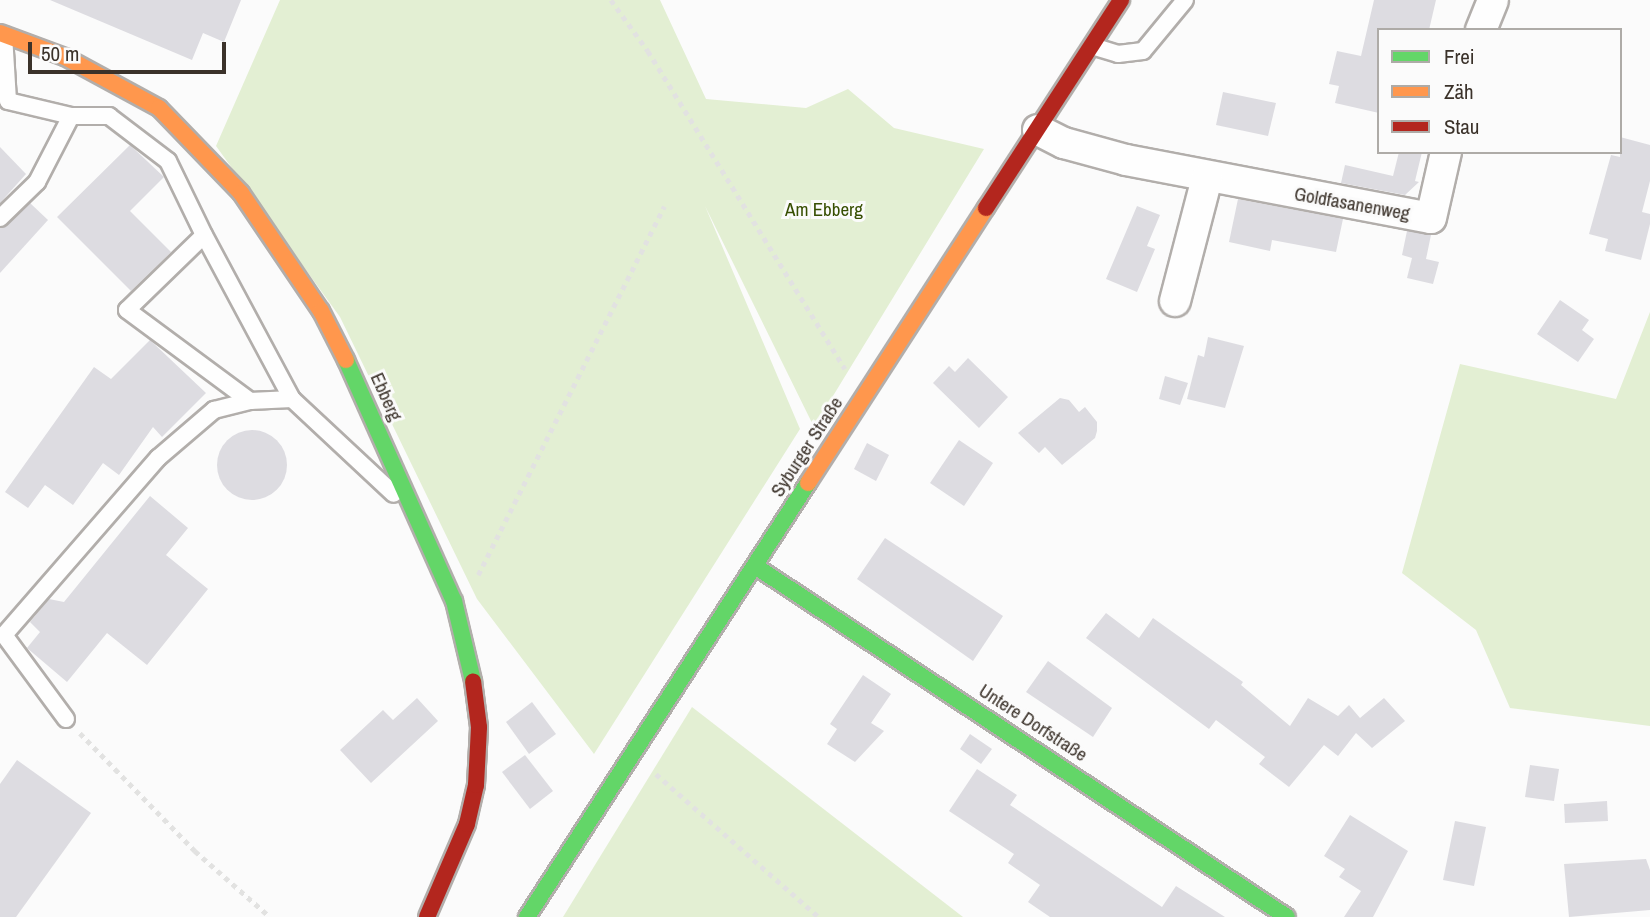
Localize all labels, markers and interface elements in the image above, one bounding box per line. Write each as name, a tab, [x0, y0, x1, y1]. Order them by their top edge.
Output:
scale bar	[32, 28, 229, 72]
legend	[1377, 28, 1622, 154]
text: 50 m	[41, 39, 79, 68]
text: Frei	[1444, 42, 1475, 71]
text: Zäh	[1444, 77, 1474, 106]
text: Stau	[1444, 112, 1479, 141]
street label: Goldfasanenweg	[1292, 183, 1412, 225]
park label: Am Ebberg	[785, 199, 863, 221]
street label: Ebberg	[365, 369, 407, 425]
street label: Syburger Straße	[766, 393, 848, 501]
street label: Untere Dorfstraße	[975, 679, 1091, 767]

